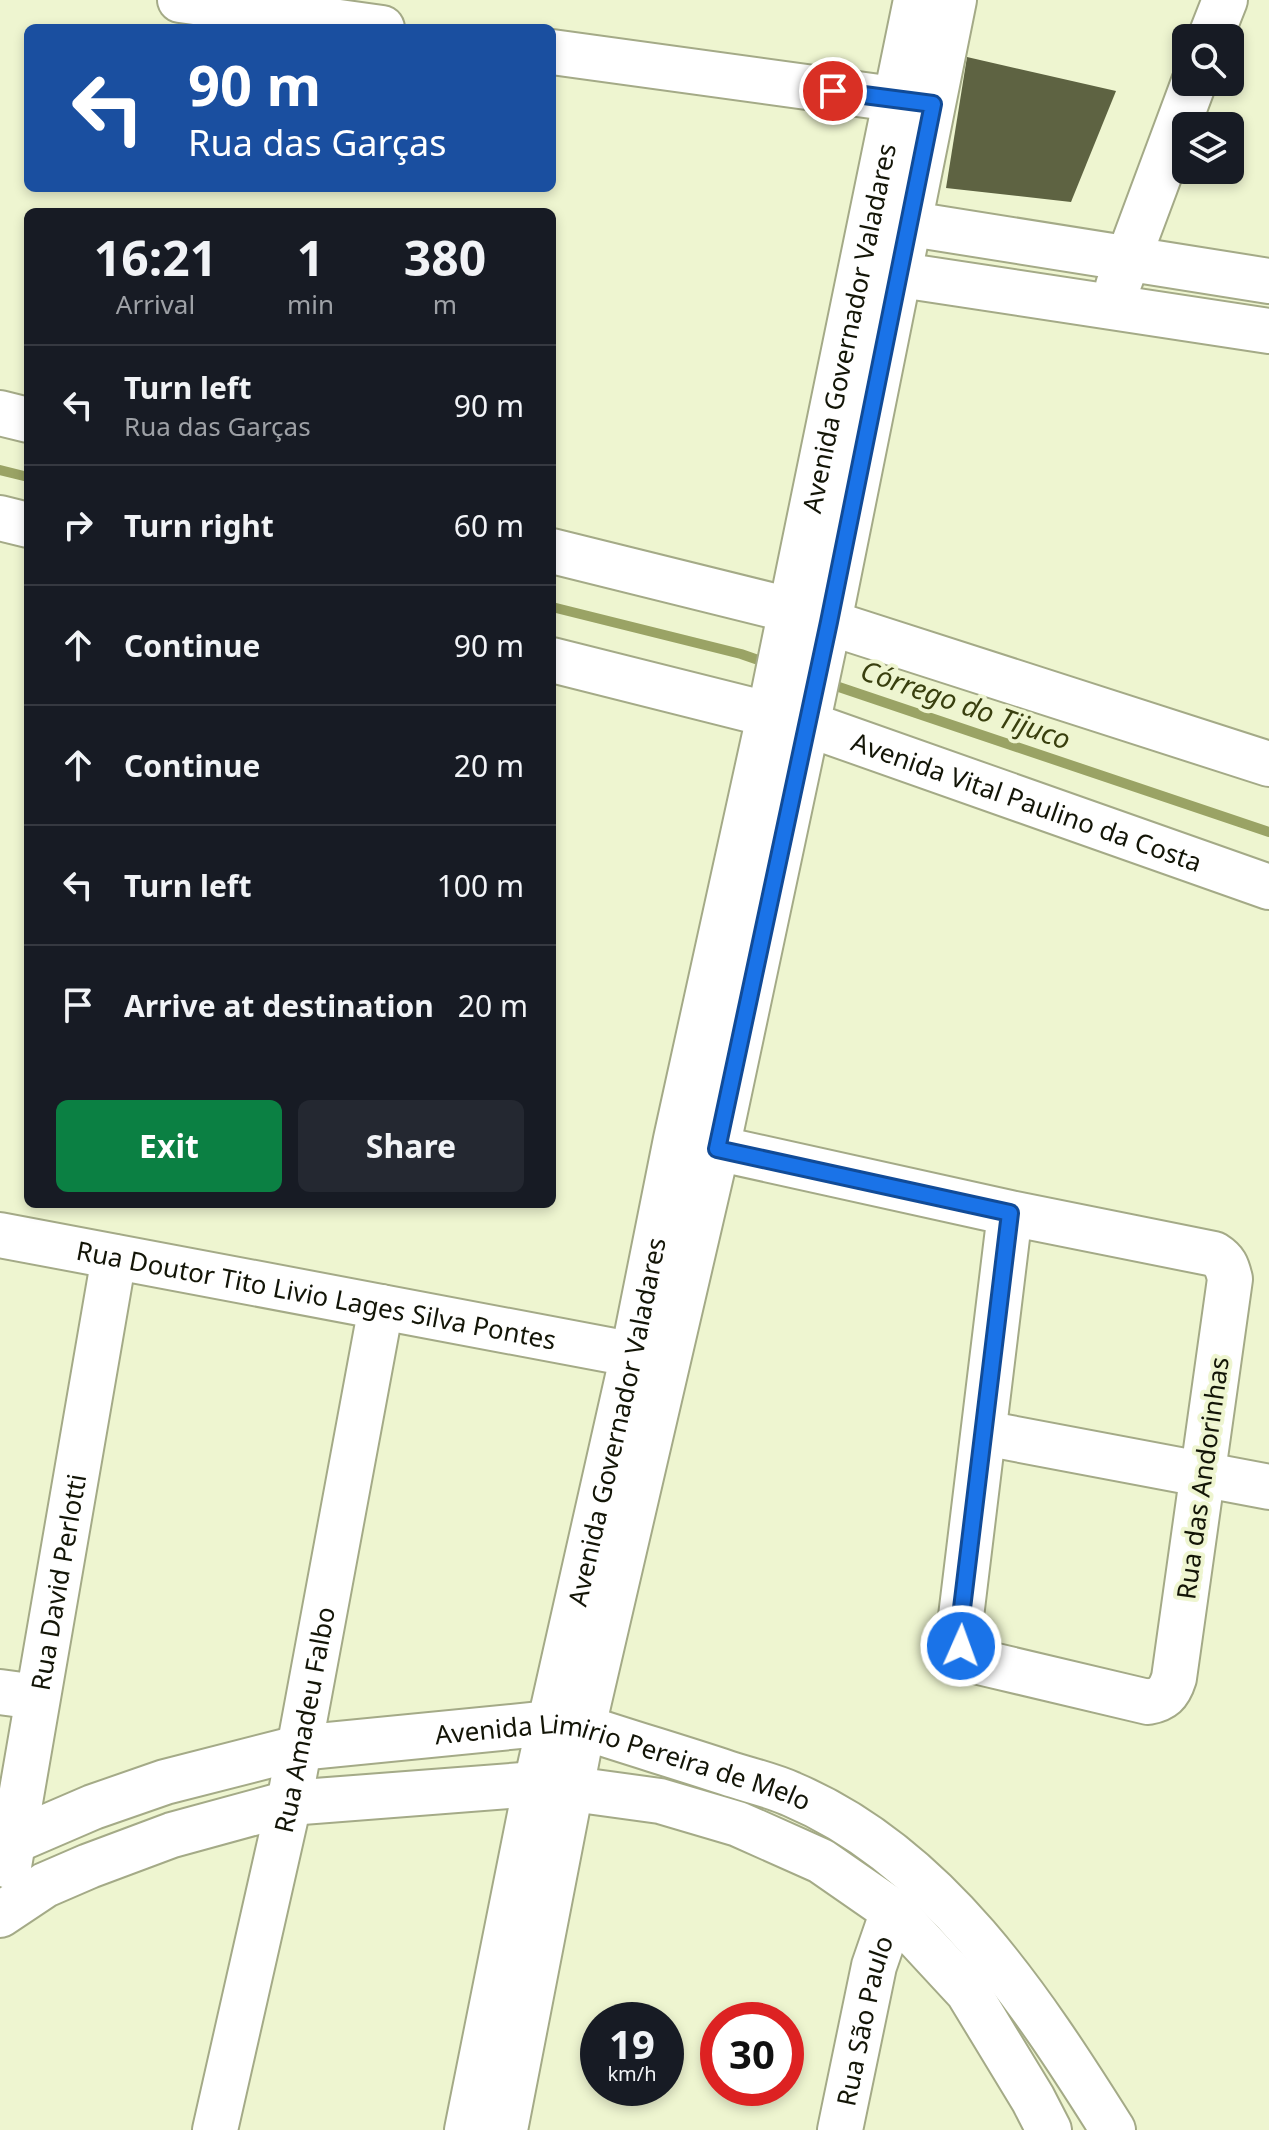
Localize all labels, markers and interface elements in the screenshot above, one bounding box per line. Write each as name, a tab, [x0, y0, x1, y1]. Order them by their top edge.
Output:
map controls	[1172, 24, 1244, 184]
button: search	[1172, 24, 1244, 96]
text: 90 m	[188, 46, 321, 122]
icon: left	[56, 56, 160, 160]
pin	[799, 57, 867, 125]
icon: arrive	[811, 69, 855, 113]
button: layers	[1172, 112, 1244, 184]
text: Rua das Garças	[188, 118, 446, 167]
street label: Avenida Governador Valadares	[793, 140, 904, 516]
text: 16:21	[94, 225, 217, 290]
text: 1	[297, 225, 324, 290]
text: 380	[404, 225, 486, 290]
text: Arrival	[116, 286, 195, 322]
text: min	[287, 286, 334, 322]
text: m	[433, 286, 457, 322]
text: Turn left	[124, 367, 252, 408]
icon: left	[56, 383, 100, 427]
text: 90 m	[454, 385, 524, 426]
text: Rua das Garças	[124, 408, 311, 444]
icon: right	[56, 503, 100, 547]
text: Turn right	[124, 505, 274, 546]
text: 60 m	[454, 505, 524, 546]
icon: ahead	[56, 623, 100, 667]
text: Continue	[124, 625, 260, 666]
text: 90 m	[454, 625, 524, 666]
water label: Córrego do Tijuco	[856, 650, 1076, 758]
street label: Avenida Vital Paulino da Costa	[847, 723, 1207, 880]
icon: ahead	[56, 743, 100, 787]
text: Continue	[124, 745, 260, 786]
text: 20 m	[454, 745, 524, 786]
icon: left	[56, 863, 100, 907]
text: Turn left	[124, 865, 252, 906]
text: 100 m	[437, 865, 524, 906]
icon: arrive	[56, 983, 100, 1027]
text: Arrive at destination	[124, 985, 434, 1026]
text: 20 m	[458, 985, 528, 1026]
button: Exit	[56, 1100, 282, 1192]
button: Share	[298, 1100, 524, 1192]
street label: Rua Doutor Tito Livio Lages Silva Pontes	[74, 1232, 559, 1358]
street label: Avenida Governador Valadares	[559, 1234, 674, 1609]
street label: Rua das Andorinhas	[1167, 1354, 1237, 1602]
street label: Rua David Perlotti	[22, 1471, 94, 1693]
street label: Rua Amadeu Falbo	[265, 1604, 343, 1836]
position arrow	[919, 1604, 1003, 1688]
street label: Avenida Limirio Pereira de Melo	[433, 1705, 817, 1819]
street label: Rua São Paulo	[827, 1930, 901, 2109]
speed limit sign: 30	[700, 2002, 804, 2106]
text: 19	[609, 2016, 655, 2071]
text: km/h	[607, 2060, 657, 2087]

